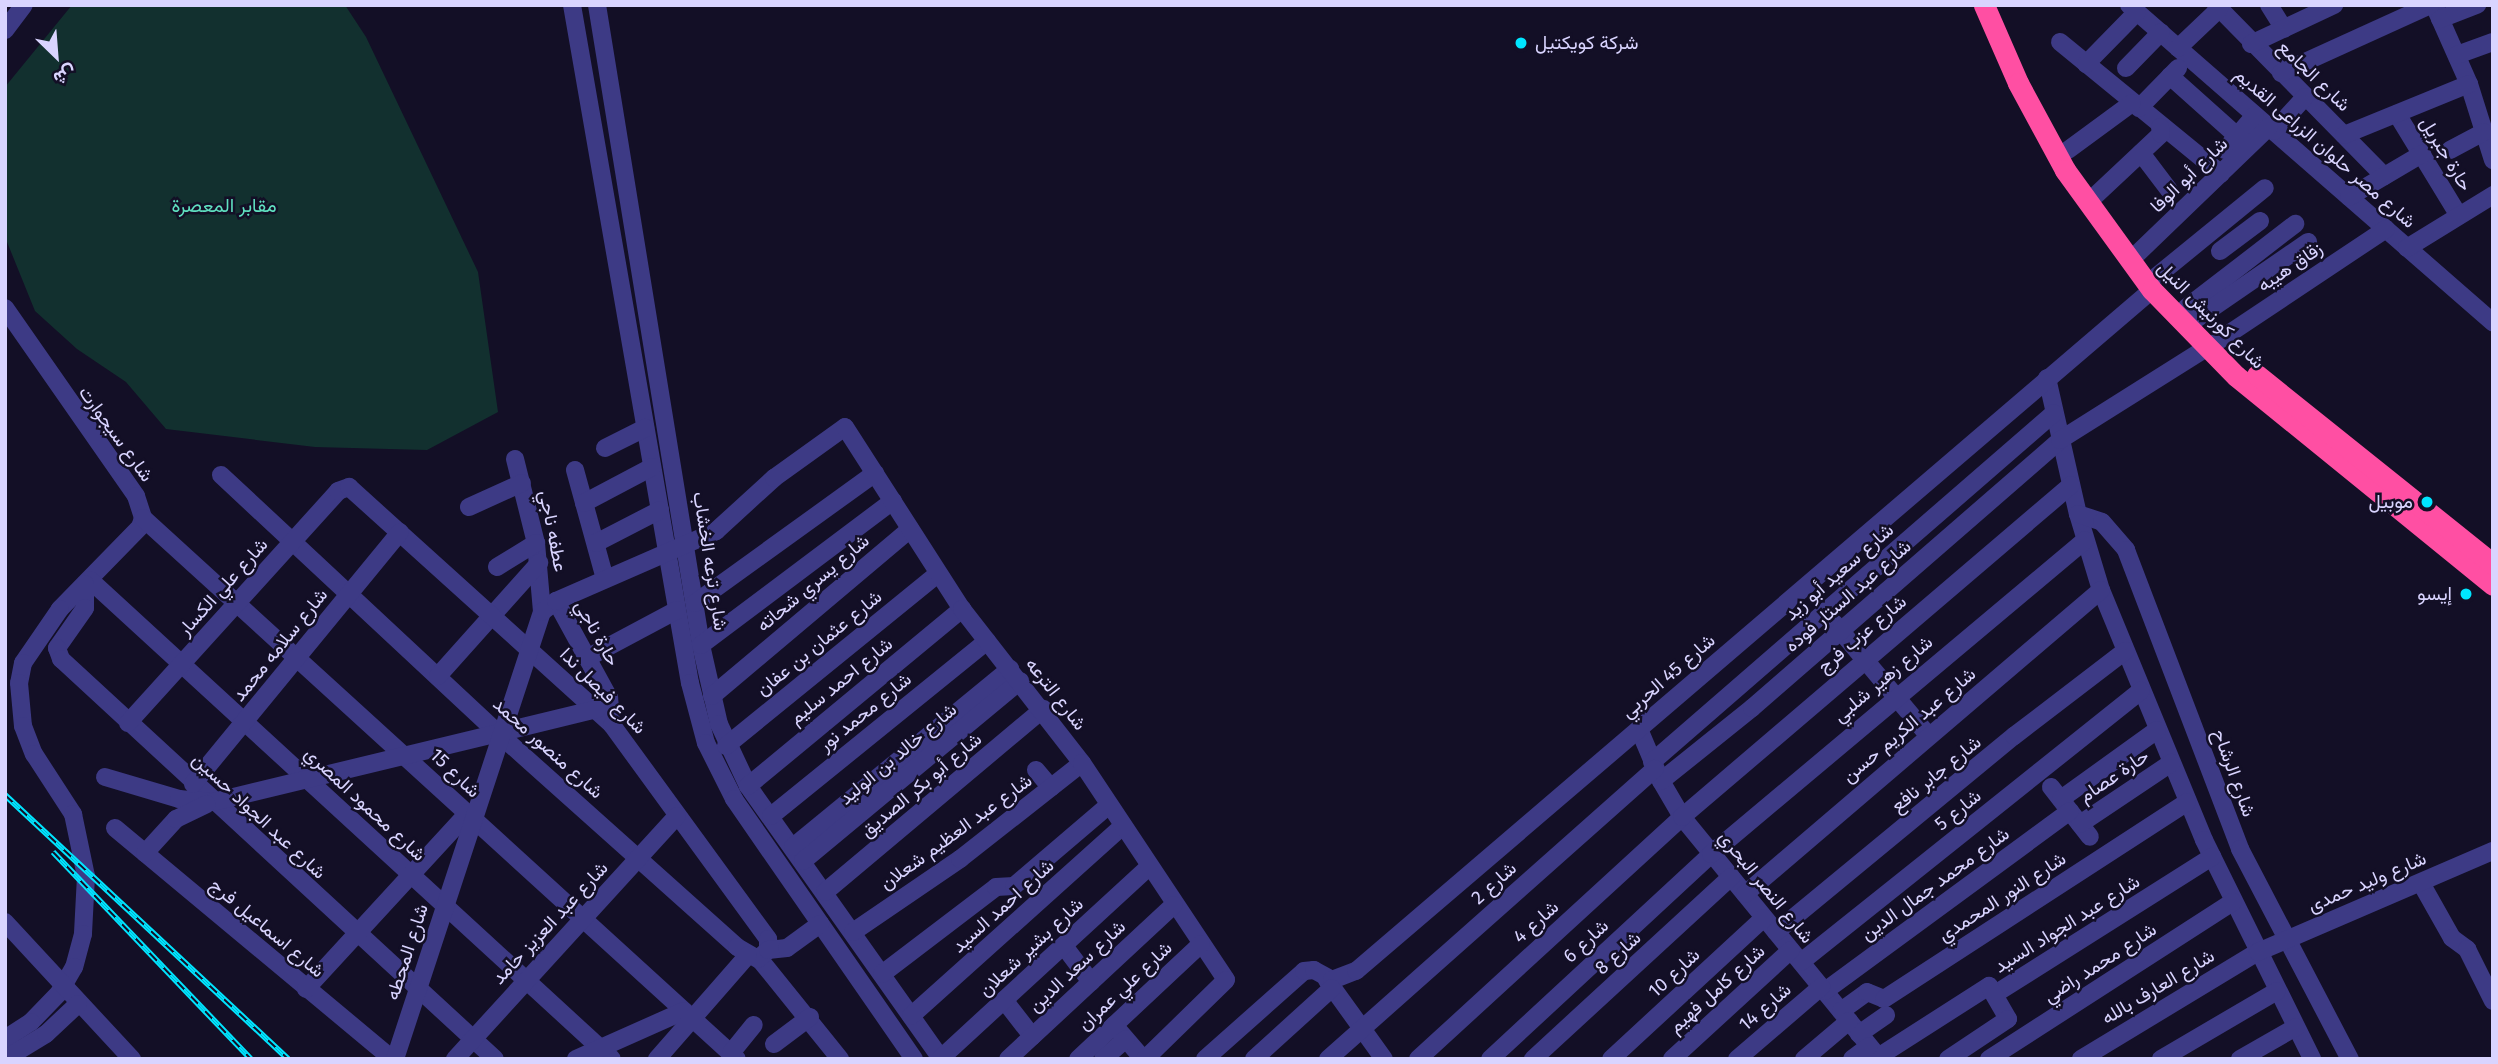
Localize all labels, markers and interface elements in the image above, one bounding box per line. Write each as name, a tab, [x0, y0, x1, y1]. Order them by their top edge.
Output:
north arrow	[21, 21, 91, 91]
place label: شركة كويكتيل	[1535, 32, 1638, 54]
marker: شركة كويكتيل	[1513, 35, 1529, 51]
street label: شارع الجامع	[2273, 36, 2355, 116]
text: ش	[50, 60, 80, 91]
street label: شارع مصر حلوان الزراعى القديم	[2230, 63, 2420, 233]
street label: حارة جبريل	[2415, 113, 2477, 195]
street label: شارع أبو الوفا	[2146, 133, 2232, 217]
park label: مقابر المعصرة	[171, 195, 277, 217]
street label: زقاق هيبه	[2253, 237, 2327, 297]
street label: شارع كورنيش النيل	[2152, 256, 2270, 374]
street label: شارع سيجوارت	[74, 382, 158, 486]
street label: عطفه ناجي	[534, 488, 572, 574]
street label: شارع ترعه الخشاب	[688, 490, 732, 632]
place label: موبيل	[2369, 491, 2413, 513]
marker: موبيل	[2419, 494, 2435, 510]
street label: شارع سعيد أبو زيد	[1780, 518, 1898, 626]
street label: شارع يسري شحاته	[752, 529, 874, 637]
street label: شارع علي الكسار	[173, 533, 273, 641]
street label: شارع عبد الستار فوده	[1780, 535, 1916, 657]
place label: إيسو	[2417, 583, 2452, 605]
street label: شارع سلامه محمد	[227, 584, 333, 706]
street label: شارع عثمان بن عفان	[751, 585, 887, 701]
marker: إيسو	[2458, 586, 2474, 602]
street label: شارع عزب فرج	[1813, 590, 1911, 678]
street label: حارة ناجي	[570, 596, 624, 670]
street label: شارع 45 الحربي	[1616, 629, 1720, 723]
street label: شارع زهير شلبي	[1829, 631, 1937, 727]
street label: شارع احمد سليم	[785, 632, 897, 730]
street label: شارع فيصل ندا	[555, 643, 651, 739]
street label: شارع الترعه	[1021, 653, 1091, 735]
street label: شارع عبد الكريم حسن	[1838, 663, 1980, 787]
street label: شارع محمد نور	[814, 668, 916, 756]
street label: شارع منصور محمد	[488, 693, 608, 803]
street label: شارع خالد بن الوليد	[834, 698, 962, 810]
street label: شارع الرشاح	[2208, 726, 2260, 820]
street label: شارع أبو بكر الصديق	[856, 728, 986, 842]
street label: شارع جابر نافع	[1886, 731, 1986, 817]
street label: شارع محمود المصري	[300, 742, 430, 866]
street label: شارع 15	[425, 744, 485, 802]
street label: حارة عصام	[2075, 744, 2153, 808]
street label: شارع عبد الجواد حسين	[187, 748, 331, 884]
street label: شارع عبد العظيم شعلان	[875, 769, 1037, 895]
street label: شارع 5	[1930, 785, 1986, 835]
street label: شارع محمد جمال الدين	[1856, 822, 2014, 946]
street label: شارع النصر البحري	[1714, 826, 1818, 948]
street label: شارع النور المحمدي	[1934, 847, 2070, 947]
street label: شارع وليد حمدى	[2304, 847, 2430, 917]
street label: شارع احمد السيد	[947, 854, 1059, 958]
street label: شارع عبد العزيز حامد	[487, 857, 613, 989]
street label: شارع 2	[1467, 857, 1521, 909]
street label: شارع عبد الجواد السيد	[1990, 870, 2144, 978]
street label: شارع اسماعيل فرج	[205, 873, 329, 983]
street label: شارع بشير شعلان	[974, 893, 1088, 1001]
street label: شارع 4	[1509, 896, 1563, 948]
street label: شارع المحطه	[381, 901, 433, 1003]
street label: شارع 6	[1559, 914, 1613, 968]
street label: شارع سعد الدين	[1024, 915, 1130, 1017]
street label: شارع محمد راضي	[2039, 918, 2161, 1008]
street label: شارع 8	[1590, 927, 1646, 979]
street label: شارع علي عمران	[1073, 937, 1177, 1035]
street label: شارع كامل فهيم	[1664, 940, 1770, 1038]
street label: شارع 10	[1644, 943, 1704, 1003]
street label: شارع العارف بالله	[2097, 944, 2219, 1030]
street label: شارع 14	[1734, 978, 1796, 1036]

